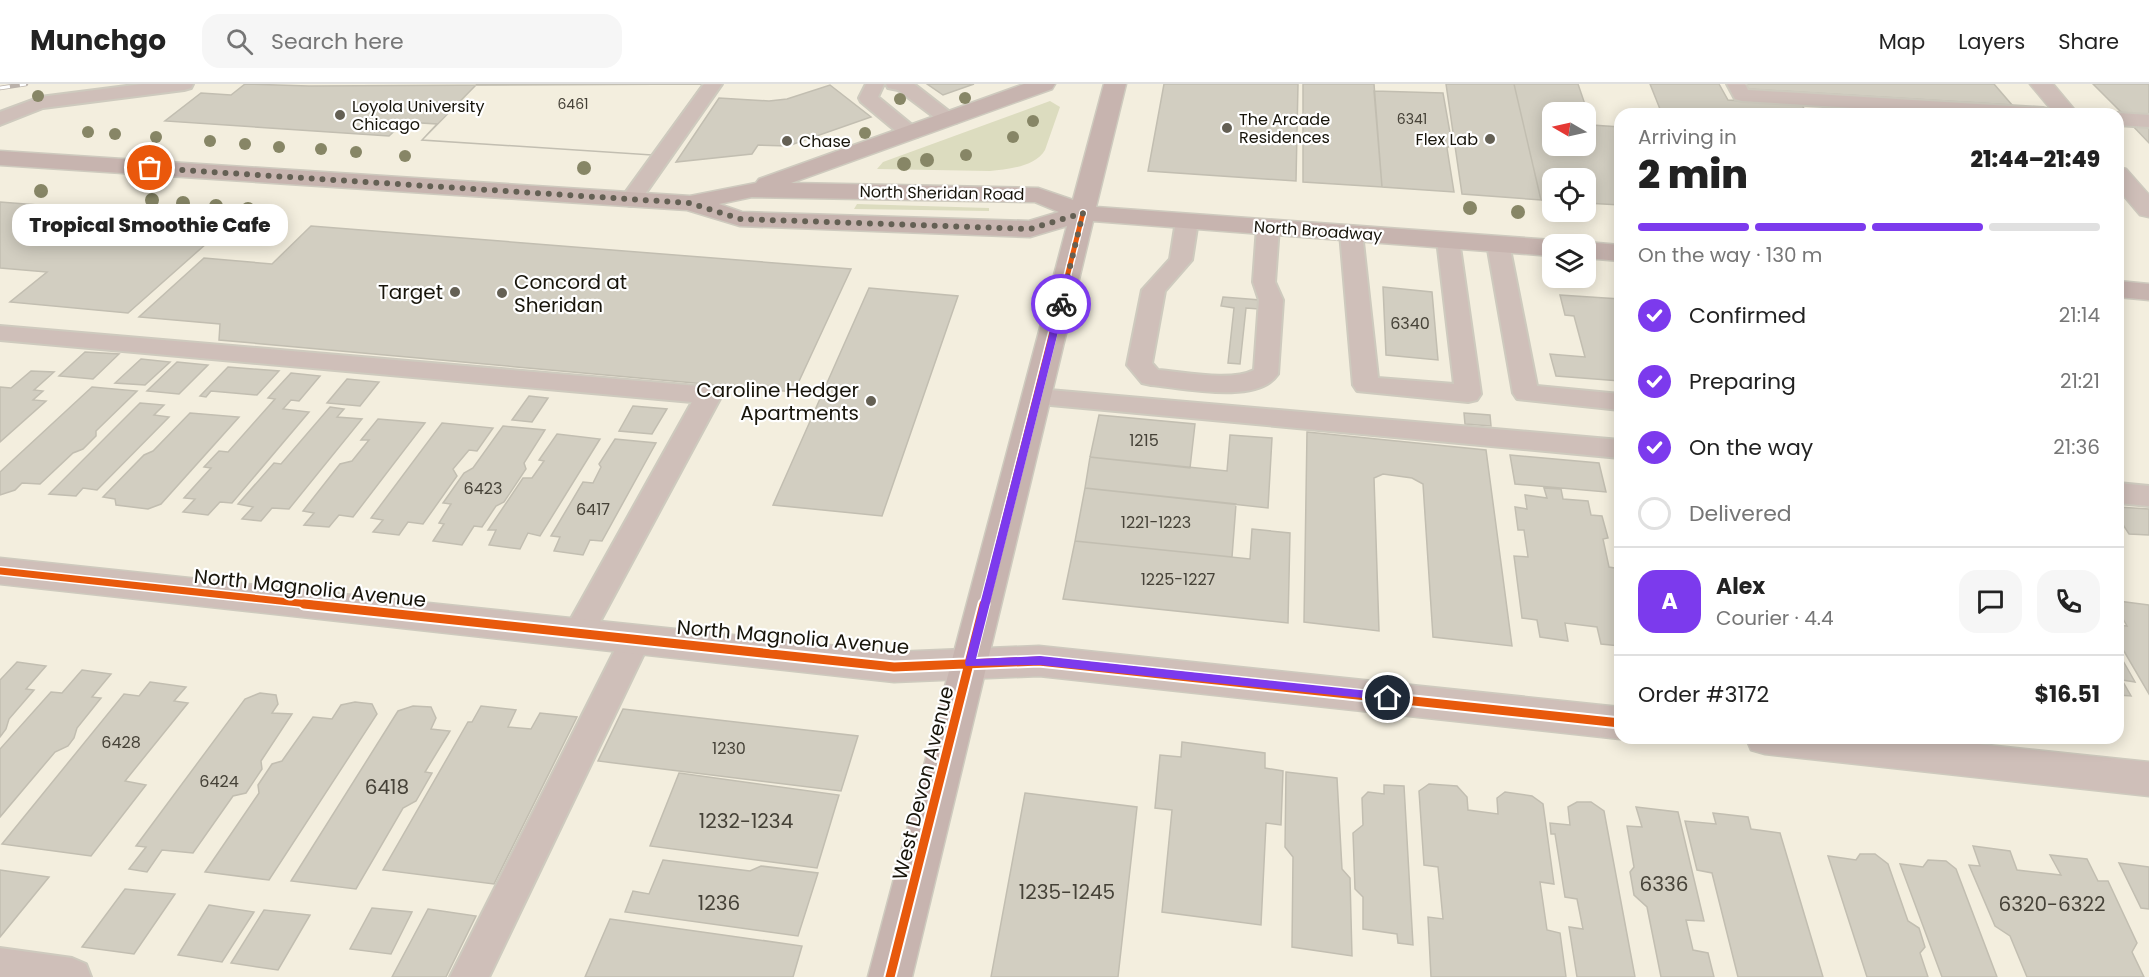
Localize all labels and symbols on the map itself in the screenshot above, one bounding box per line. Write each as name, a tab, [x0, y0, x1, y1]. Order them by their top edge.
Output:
house number: 6461	[557, 94, 589, 114]
place label: Loyola University Chicago	[352, 95, 484, 136]
north arrow	[1542, 102, 1596, 156]
marker: Loyola University Chicago	[333, 108, 347, 122]
place label: The Arcade Residences	[1239, 108, 1330, 149]
house number: 6341	[1397, 109, 1427, 129]
marker: The Arcade Residences	[1220, 121, 1234, 135]
place label: Flex Lab	[1416, 128, 1478, 151]
place label: Chase	[799, 130, 851, 153]
marker: Flex Lab	[1483, 132, 1497, 146]
marker: Chase	[780, 134, 794, 148]
pin	[124, 142, 175, 193]
street label: North Sheridan Road	[859, 180, 1025, 206]
callout: Tropical Smoothie Cafe	[12, 204, 288, 246]
street label: North Broadway	[1253, 215, 1383, 247]
place label: Concord at Sheridan	[514, 268, 627, 319]
courier	[1031, 274, 1091, 334]
place label: Target	[378, 278, 443, 306]
marker: Target	[448, 285, 462, 299]
marker: Concord at Sheridan	[495, 286, 509, 300]
house number: 6340	[1390, 312, 1430, 335]
place label: Caroline Hedger Apartments	[696, 376, 859, 427]
marker: Caroline Hedger Apartments	[864, 394, 878, 408]
house number: 1215	[1129, 429, 1159, 452]
house number: 6423	[464, 477, 502, 500]
house number: 6417	[576, 498, 610, 521]
house number: 1221-1223	[1121, 511, 1191, 534]
street label: North Magnolia Avenue	[192, 562, 428, 614]
house number: 1225-1227	[1141, 568, 1216, 591]
street label: North Magnolia Avenue	[676, 613, 910, 661]
pin	[1362, 672, 1413, 723]
street label: West Devon Avenue	[885, 683, 961, 883]
house number: 6428	[101, 731, 141, 754]
house number: 1230	[712, 737, 746, 760]
house number: 6424	[199, 770, 239, 793]
house number: 6418	[365, 773, 409, 801]
house number: 1232-1234	[699, 807, 793, 835]
house number: 6336	[1640, 870, 1688, 898]
house number: 1235-1245	[1019, 878, 1115, 906]
house number: 1236	[698, 889, 740, 917]
house number: 6320-6322	[1998, 890, 2106, 918]

